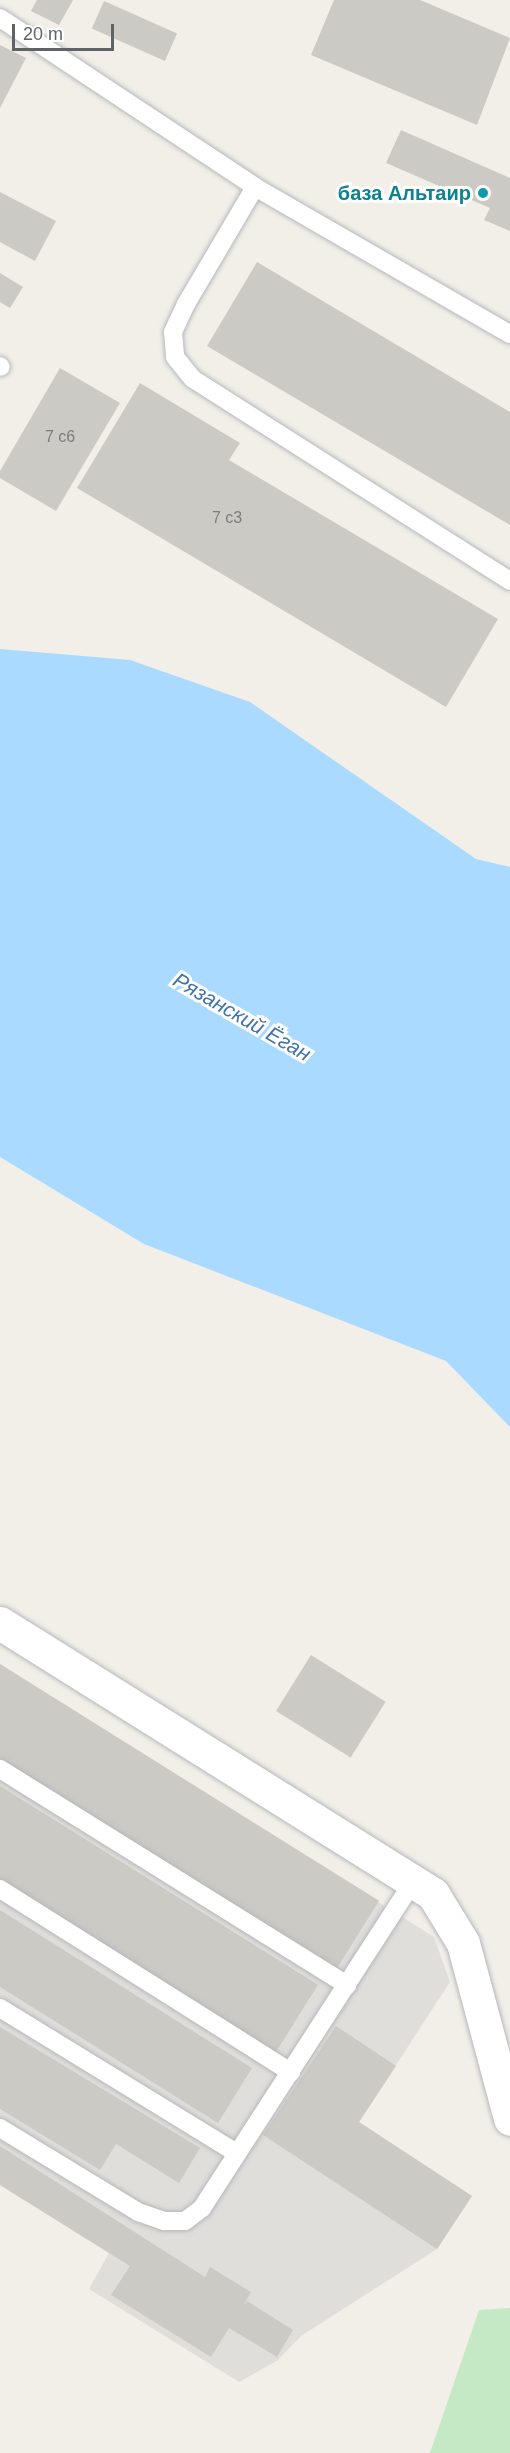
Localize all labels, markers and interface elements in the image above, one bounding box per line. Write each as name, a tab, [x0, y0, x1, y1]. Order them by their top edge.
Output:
scale bar	[15, 12, 117, 50]
text: 20 m	[23, 24, 63, 44]
place label: база Альтаир	[338, 181, 471, 205]
marker: база Альтаир	[476, 186, 490, 200]
house number: 7 с6	[45, 427, 75, 447]
house number: 7 с3	[212, 508, 242, 528]
water label: Рязанский Ёган	[169, 967, 315, 1067]

